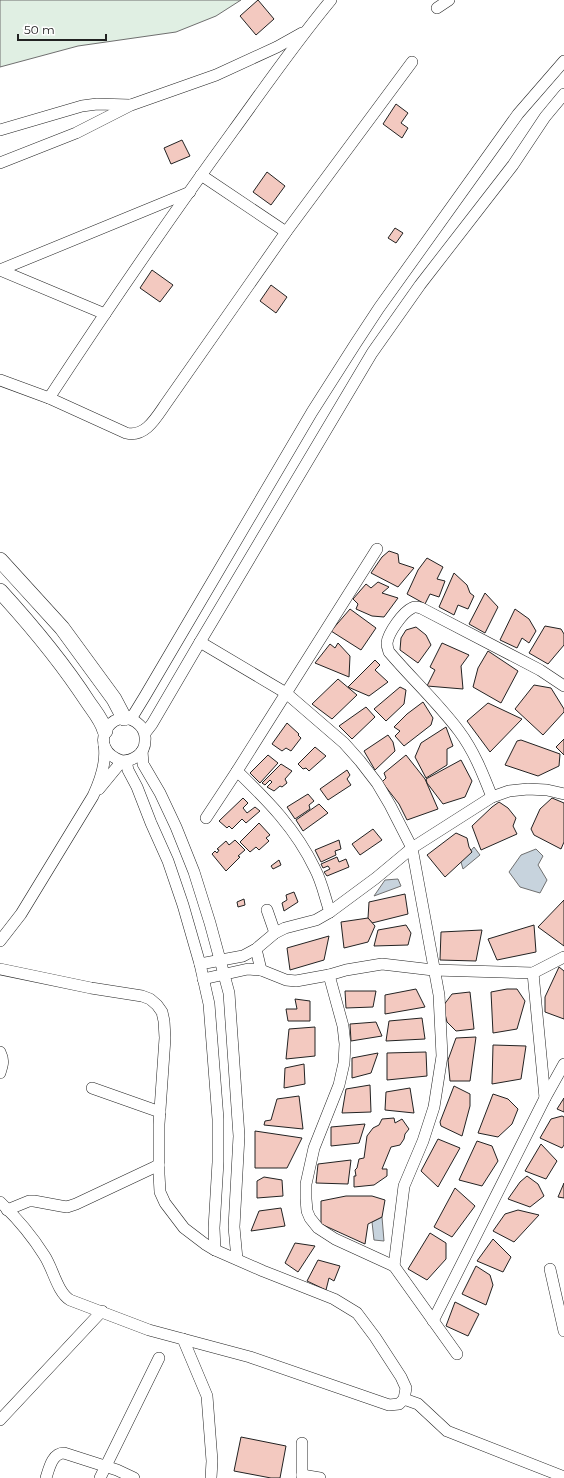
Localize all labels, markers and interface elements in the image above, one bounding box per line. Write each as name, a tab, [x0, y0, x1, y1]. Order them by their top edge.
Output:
scale bar	[18, 16, 106, 42]
text: 50 m	[24, 22, 55, 37]

